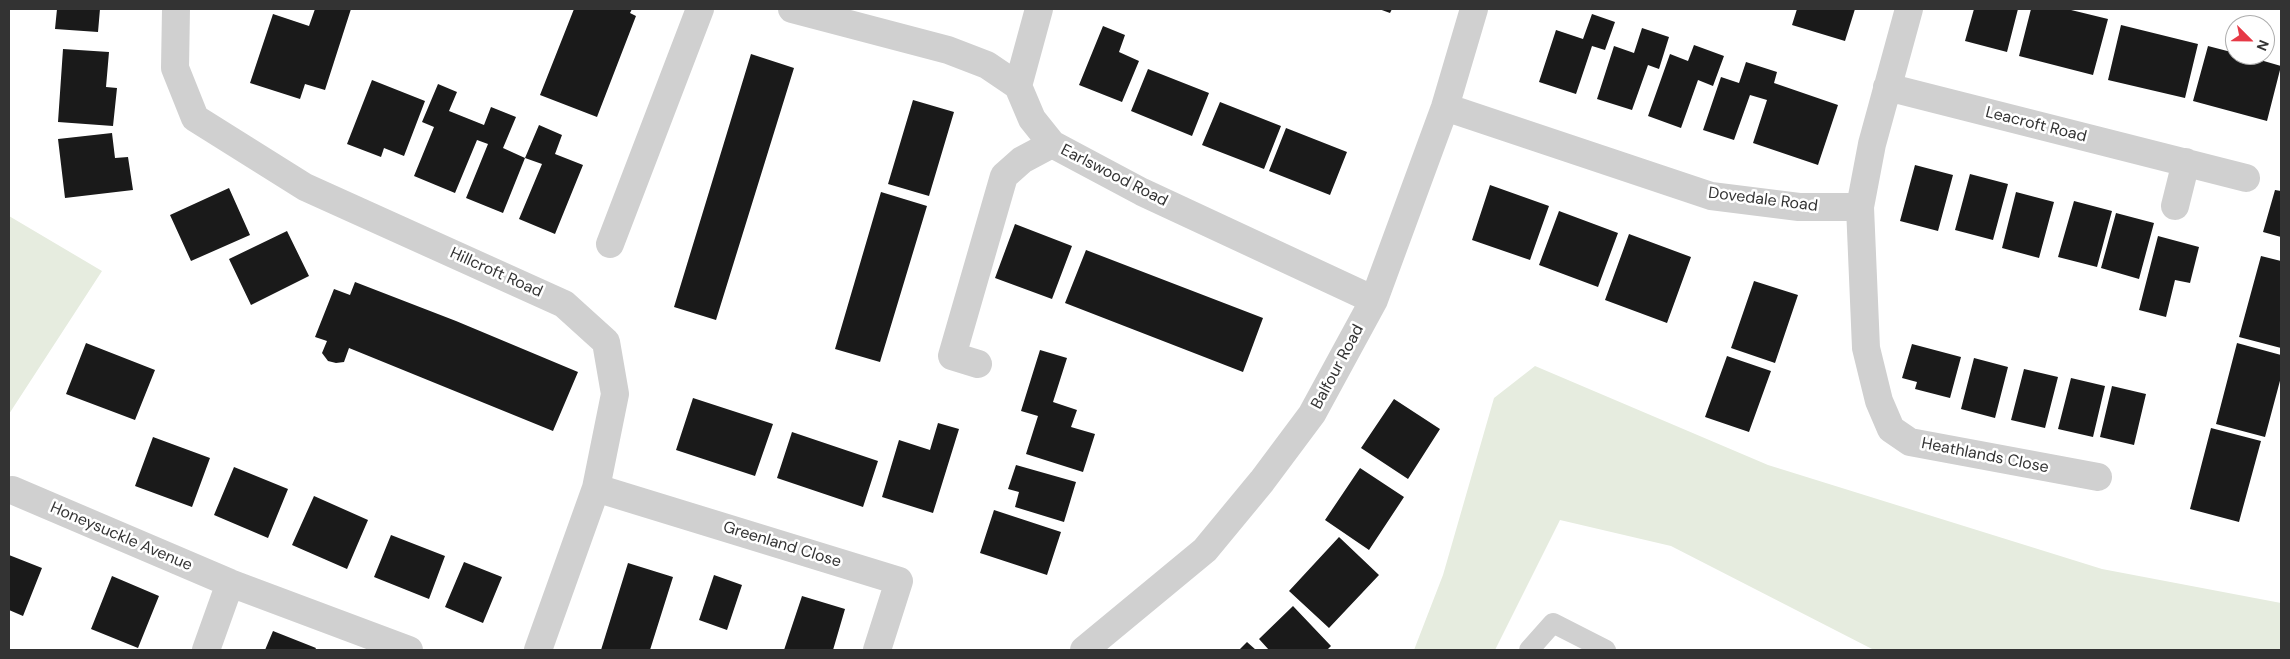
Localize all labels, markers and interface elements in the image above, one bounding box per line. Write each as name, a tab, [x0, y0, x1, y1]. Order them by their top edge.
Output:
north arrow	[2225, 15, 2275, 65]
text: N	[2253, 37, 2273, 54]
street label: Leacroft Road	[1984, 103, 2088, 147]
street label: Earlswood Road	[1057, 141, 1171, 211]
street label: Dovedale Road	[1707, 184, 1819, 216]
street label: Hillcroft Road	[447, 244, 545, 302]
street label: Balfour Road	[1308, 321, 1368, 413]
street label: Heathlands Close	[1920, 434, 2050, 478]
street label: Honeysuckle Avenue	[47, 498, 195, 576]
street label: Greenland Close	[721, 518, 843, 572]

